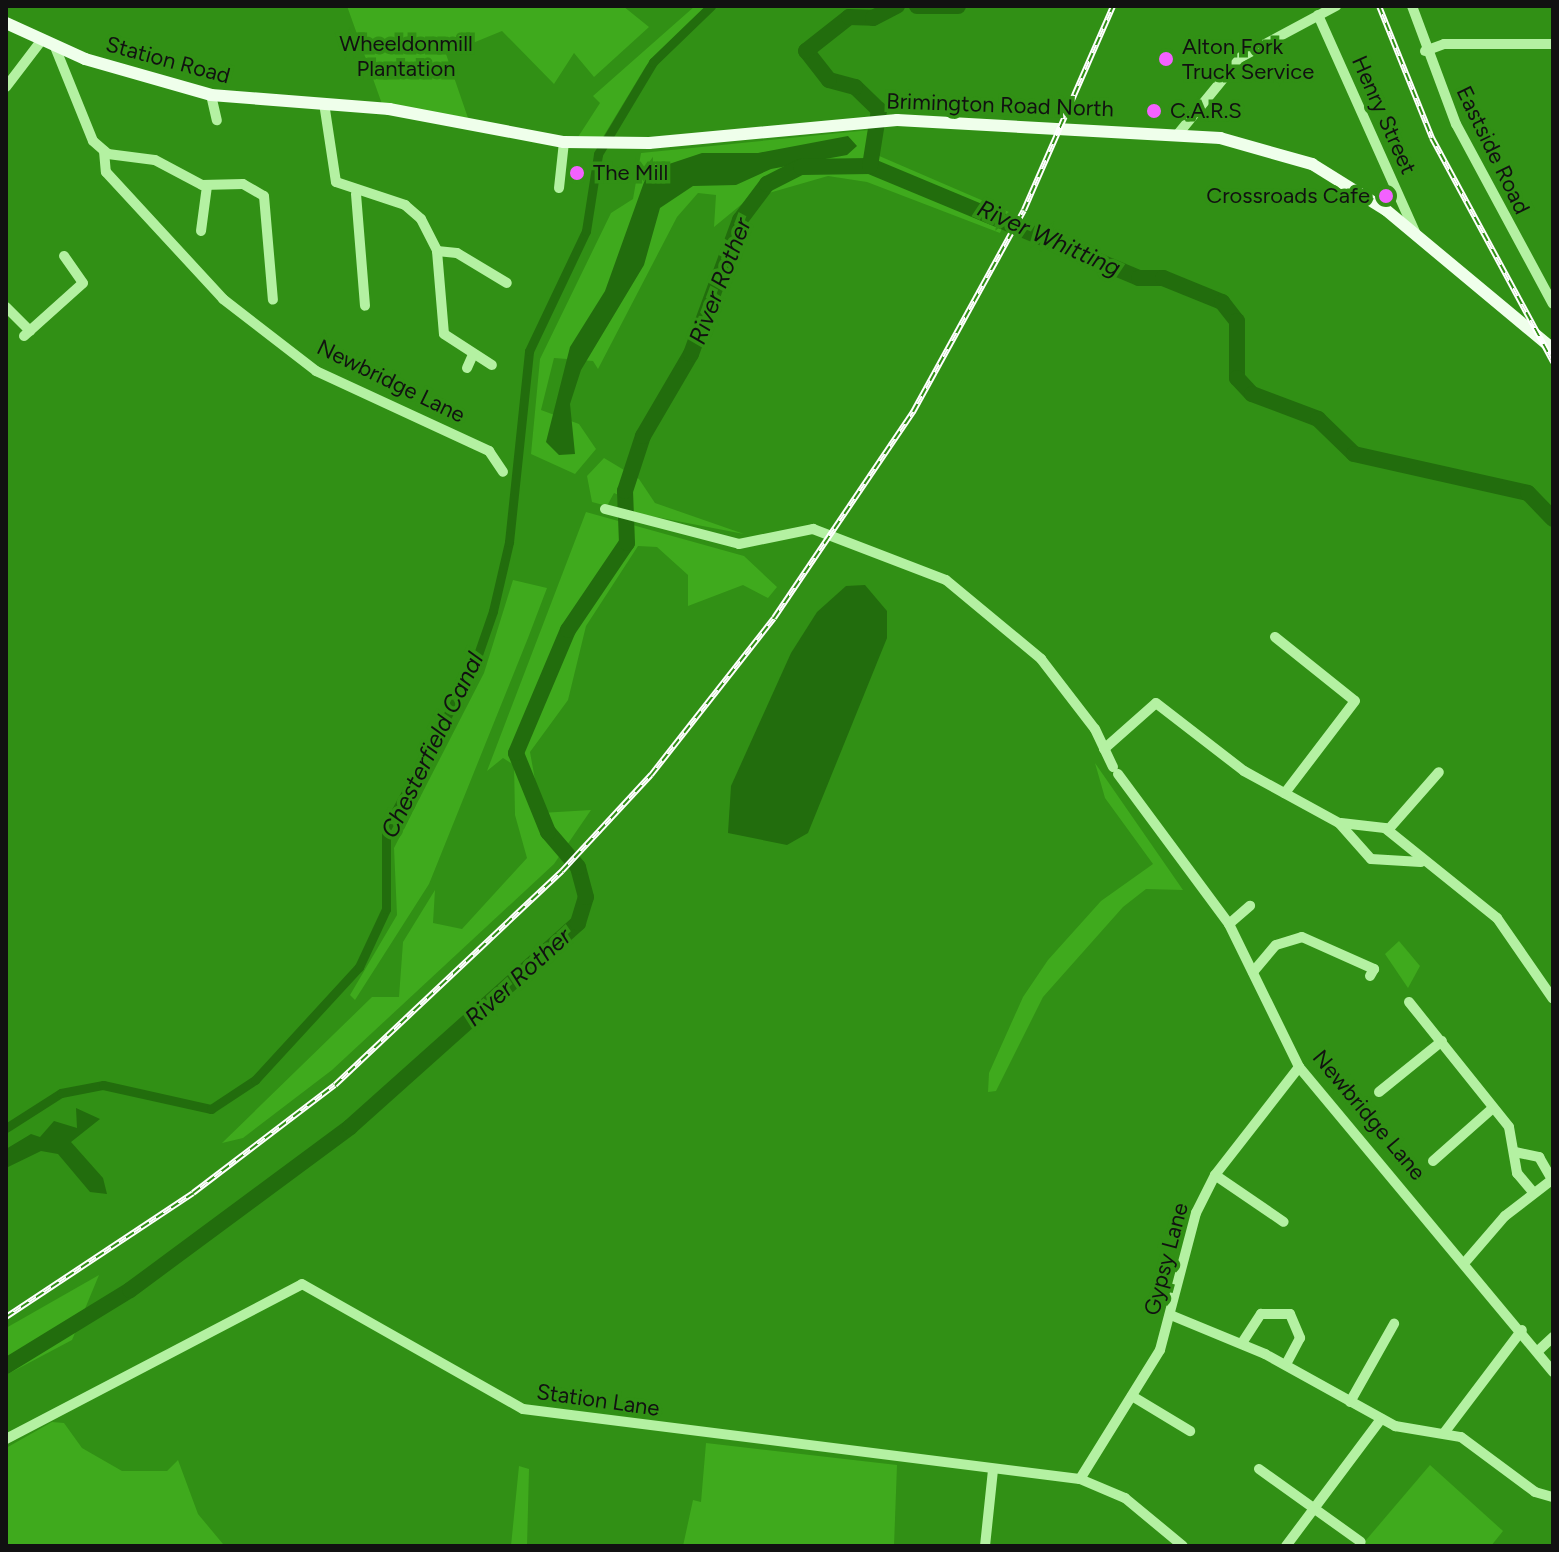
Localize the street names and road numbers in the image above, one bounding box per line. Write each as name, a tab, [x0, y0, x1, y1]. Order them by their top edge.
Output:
street label: Station Road	[103, 31, 233, 89]
street label: Henry Street	[1346, 52, 1422, 178]
street label: Eastside Road	[1451, 82, 1535, 218]
street label: Brimington Road North	[886, 88, 1114, 122]
street label: Newbridge Lane	[313, 334, 469, 428]
street label: Newbridge Lane	[1307, 1045, 1431, 1185]
street label: Gypsy Lane	[1138, 1200, 1194, 1318]
street label: Station Lane	[535, 1378, 661, 1422]

